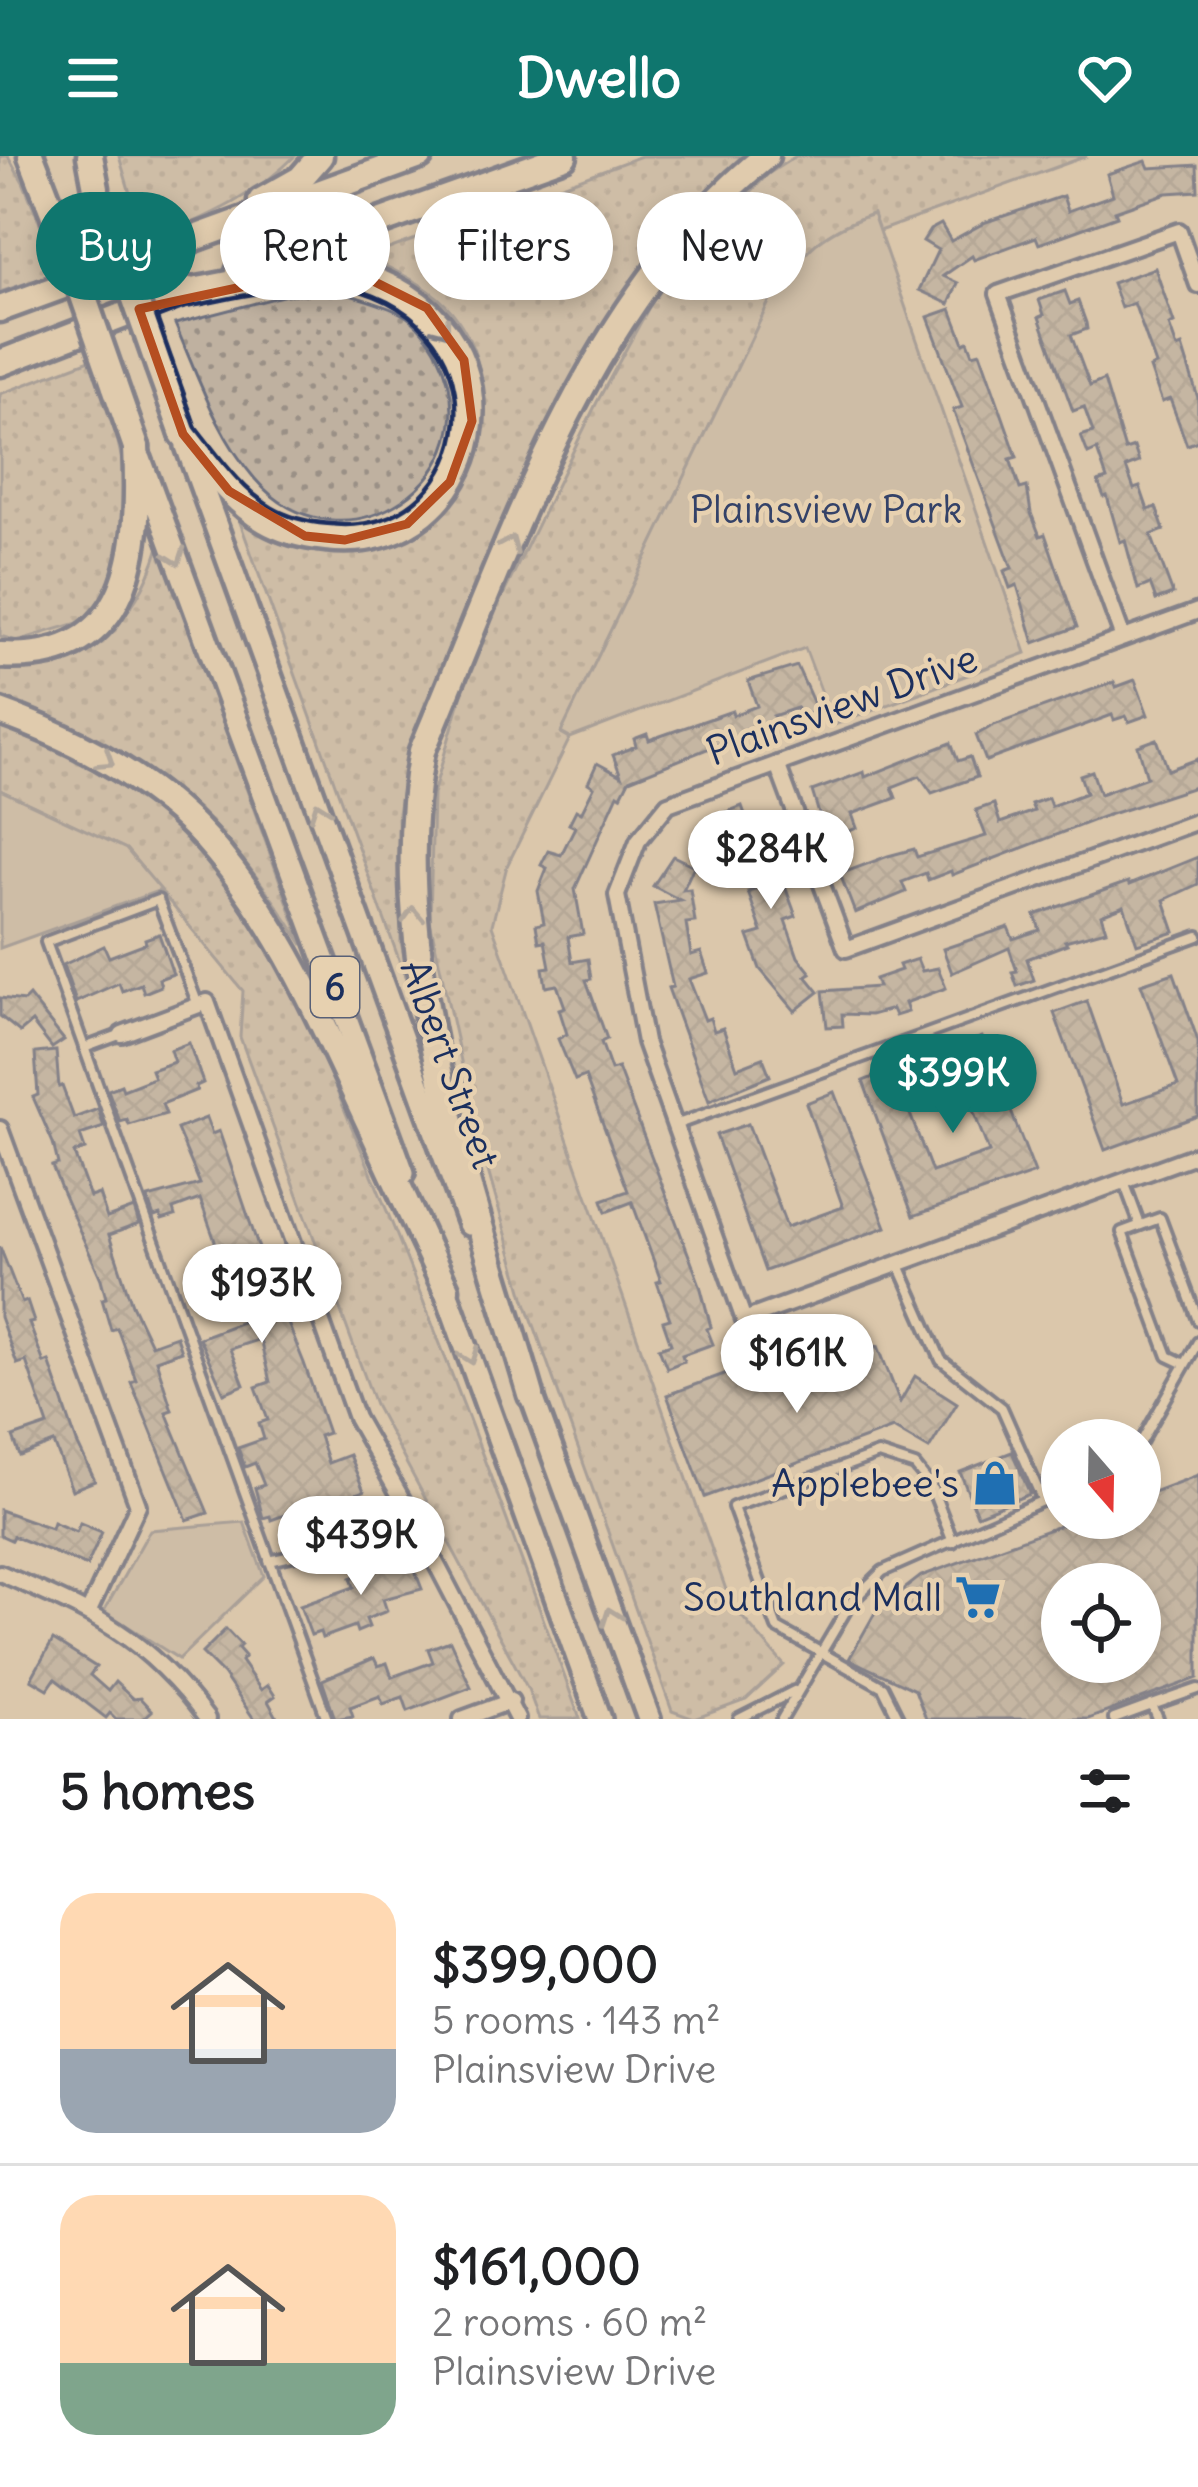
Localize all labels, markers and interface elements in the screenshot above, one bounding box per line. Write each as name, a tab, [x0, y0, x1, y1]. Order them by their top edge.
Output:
text: Dwello	[517, 44, 681, 112]
icon: menu	[60, 45, 126, 111]
icon: heart	[1072, 45, 1138, 111]
chip: Buy	[36, 192, 196, 300]
chip: Rent	[220, 192, 390, 300]
chip: Filters	[414, 192, 613, 300]
chip: New	[637, 192, 806, 300]
one-way arrow	[429, 315, 450, 337]
park label: Plainsview Park	[690, 485, 962, 534]
one-way arrow	[496, 535, 520, 557]
one-way arrow	[162, 545, 186, 566]
street label: Plainsview Drive	[700, 633, 984, 777]
one-way arrow	[93, 745, 115, 767]
one-way arrow	[309, 801, 333, 822]
pin: $284K	[687, 810, 855, 912]
text: $284K	[715, 824, 827, 873]
one-way arrow	[401, 905, 427, 924]
street label: Albert Street	[390, 953, 510, 1175]
road number: 6	[311, 957, 359, 1017]
pin: $399K	[869, 1034, 1037, 1136]
text: $399K	[897, 1048, 1009, 1097]
pin: $193K	[178, 1244, 346, 1346]
text: $193K	[209, 1258, 315, 1307]
pin: $161K	[713, 1314, 881, 1416]
text: $161K	[748, 1328, 846, 1377]
one-way arrow	[456, 1345, 480, 1366]
north arrow	[1041, 1419, 1161, 1539]
map controls	[1041, 1419, 1161, 1683]
shop icon: Applebee's	[970, 1458, 1020, 1508]
place label: Applebee's	[771, 1459, 959, 1508]
pin: $439K	[277, 1496, 445, 1598]
text: $439K	[305, 1510, 417, 1559]
button: locate	[1041, 1563, 1161, 1683]
supermarket icon: Southland Mall	[953, 1572, 1003, 1622]
place label: Southland Mall	[683, 1573, 942, 1622]
one-way arrow	[601, 1607, 625, 1628]
icon: filters	[1072, 1758, 1138, 1824]
text: 5 homes	[60, 1759, 255, 1823]
text: $399,000	[432, 1932, 658, 1996]
icon: home	[156, 1941, 300, 2085]
text: 5 rooms · 143 m²	[432, 1996, 721, 2045]
text: Plainsview Drive	[432, 2045, 716, 2094]
text: $161,000	[432, 2234, 641, 2298]
icon: home	[156, 2243, 300, 2387]
text: 2 rooms · 60 m²	[432, 2298, 707, 2347]
text: Plainsview Drive	[432, 2347, 716, 2396]

